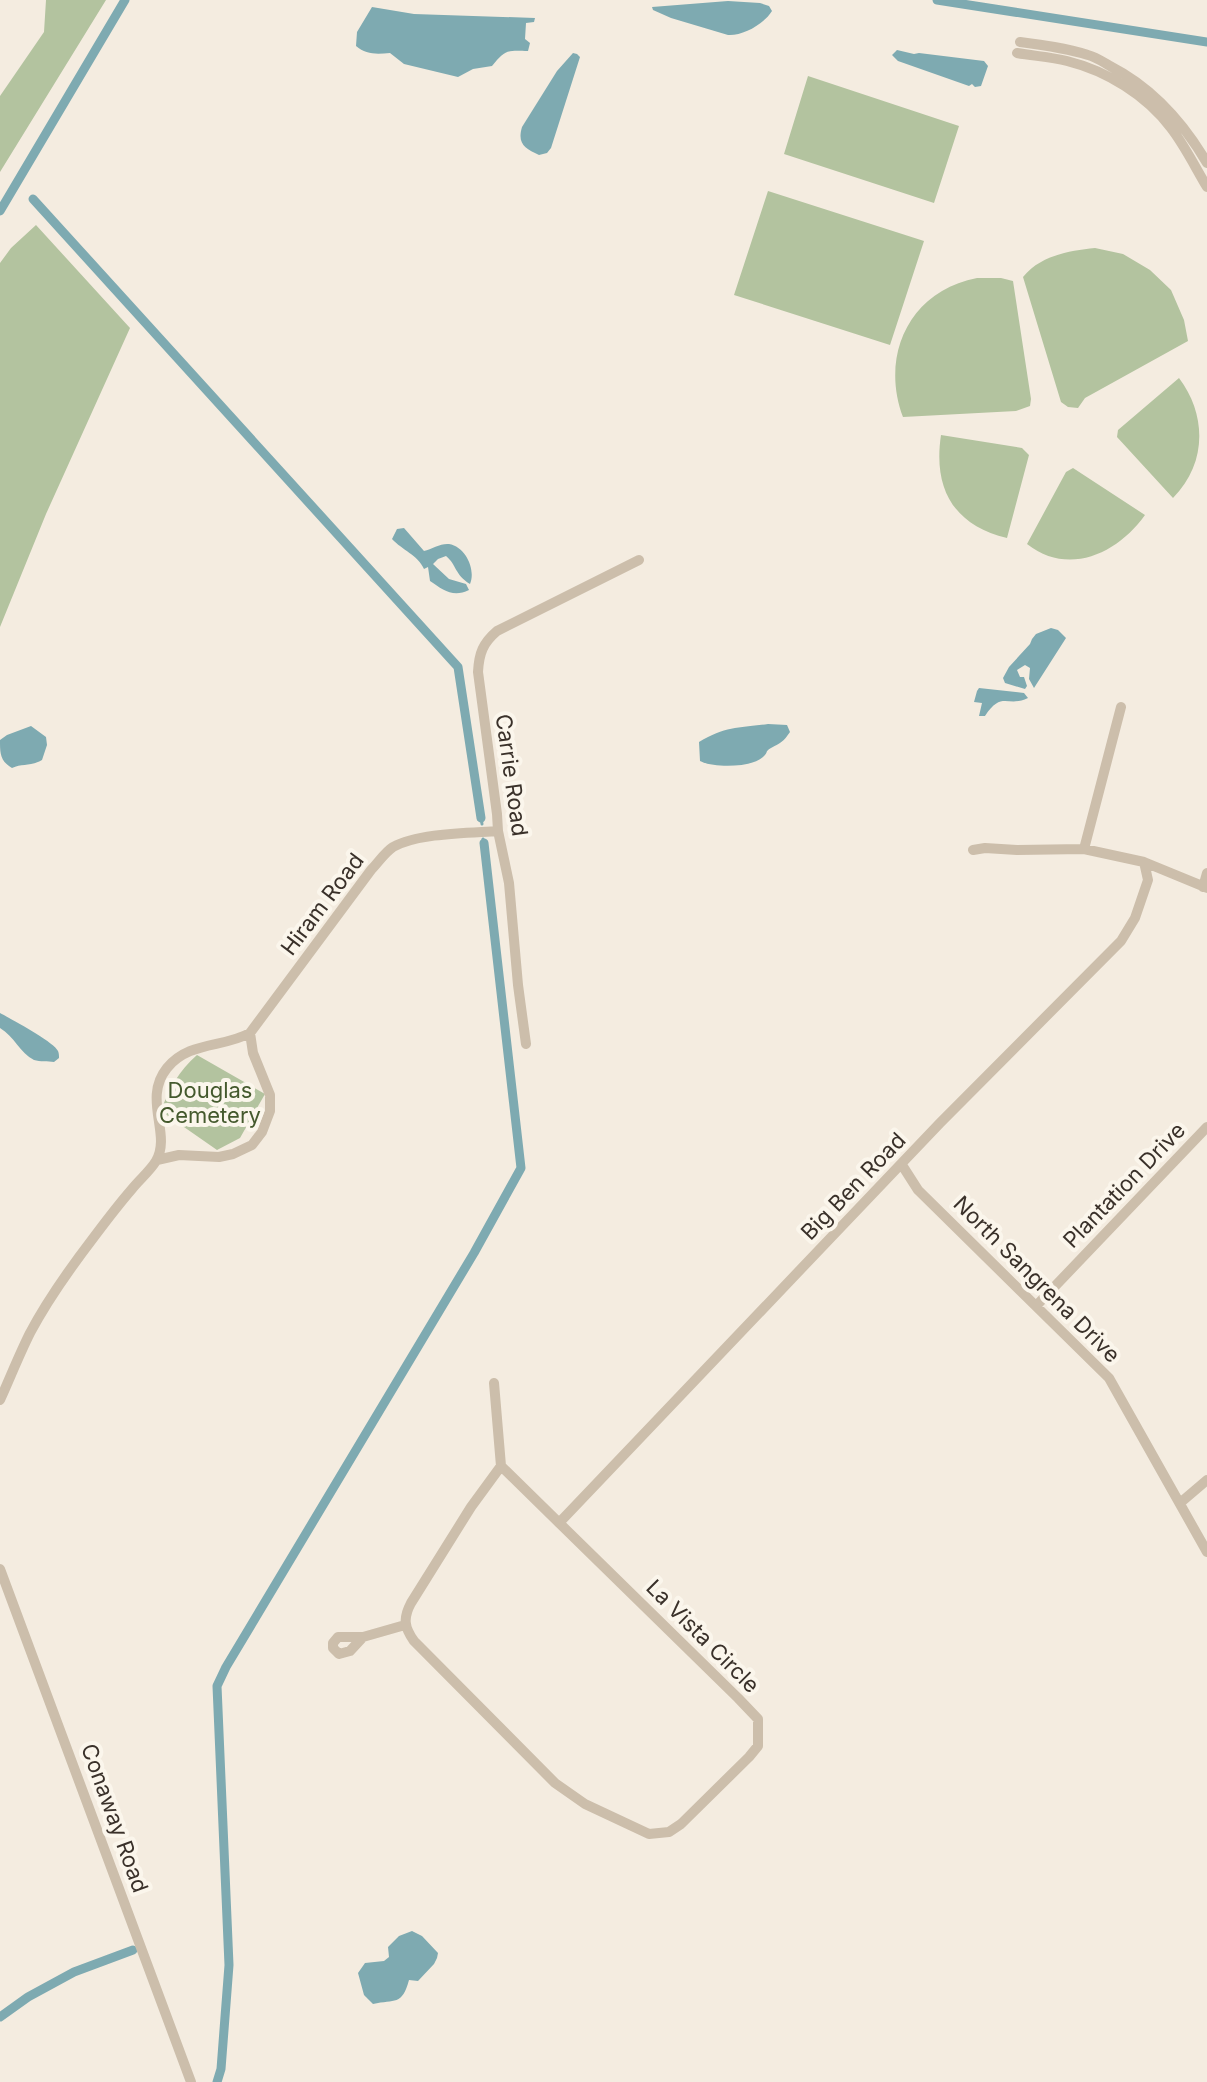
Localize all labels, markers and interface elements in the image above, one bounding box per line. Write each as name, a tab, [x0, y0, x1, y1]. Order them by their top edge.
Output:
street label: Carrie Road	[491, 712, 533, 838]
street label: Hiram Road	[275, 848, 369, 960]
park label: Douglas Cemetery	[159, 1077, 261, 1128]
street label: Plantation Drive	[1058, 1117, 1190, 1253]
street label: Big Ben Road	[795, 1127, 911, 1245]
street label: North Sangrena Drive	[948, 1190, 1126, 1368]
street label: La Vista Circle	[641, 1574, 765, 1698]
street label: Conaway Road	[76, 1740, 154, 1896]

